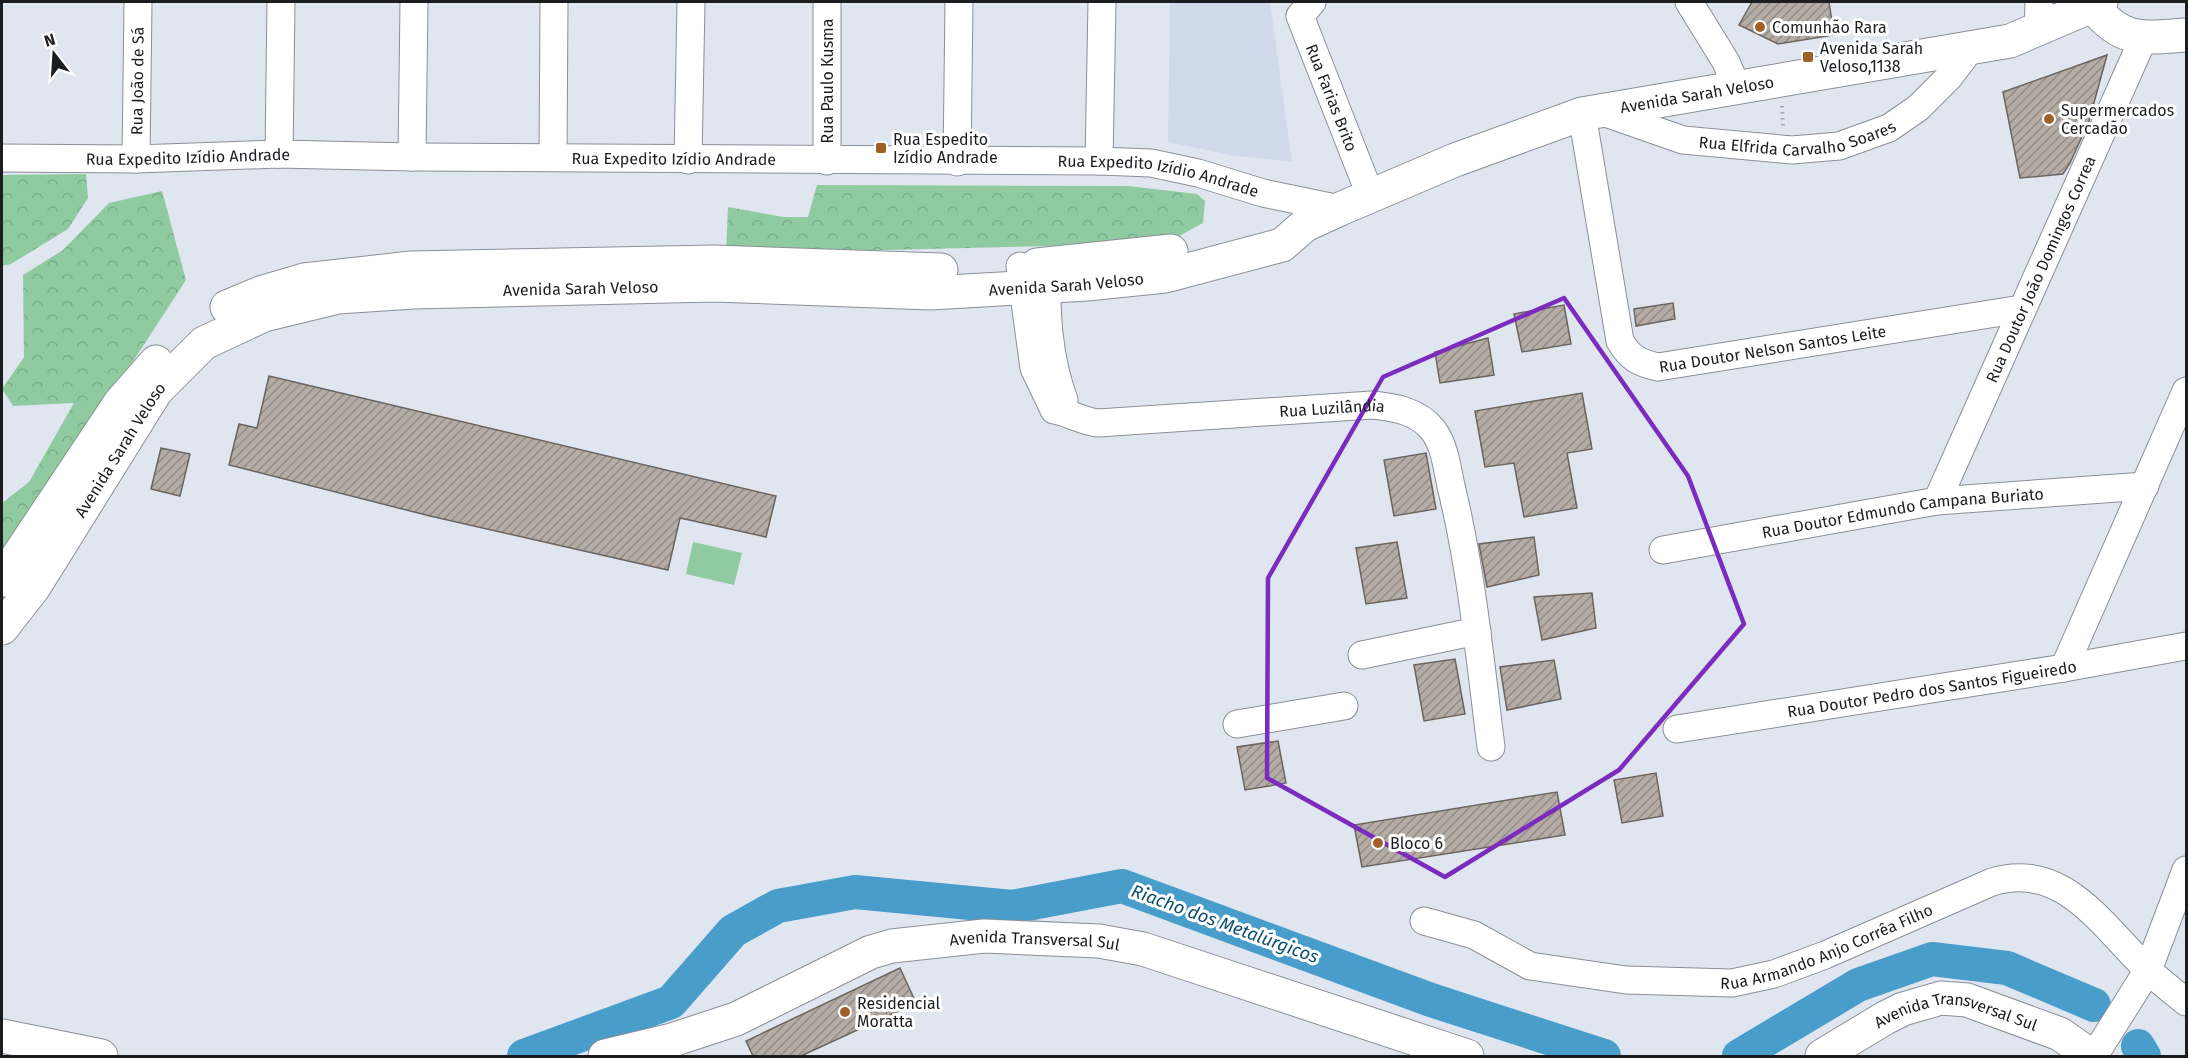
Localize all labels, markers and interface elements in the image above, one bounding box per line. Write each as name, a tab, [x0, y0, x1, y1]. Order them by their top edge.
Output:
street label: Rua Paulo Kusma	[818, 18, 837, 144]
place label: Comunhão Rara	[1772, 18, 1887, 37]
marker: Comunhão Rara	[1753, 20, 1767, 34]
north arrow	[24, 24, 84, 84]
street label: Rua João de Sá	[127, 27, 147, 135]
text: N	[42, 29, 58, 51]
place label: Avenida Sarah Veloso,1138	[1820, 39, 1923, 76]
street label: Rua Farias Brito	[1302, 41, 1362, 154]
marker: Avenida Sarah Veloso,1138	[1801, 50, 1815, 64]
street label: Avenida Sarah Veloso	[1619, 72, 1775, 117]
place label: Supermercados Cercadão	[2061, 101, 2174, 138]
marker: Supermercados Cercadão	[2042, 112, 2056, 126]
street label: Rua Elfrida Carvalho Soares	[1698, 117, 1899, 160]
place label: Rua Espedito Izídio Andrade	[893, 130, 998, 167]
marker: Rua Espedito Izídio Andrade	[874, 141, 888, 155]
street label: Rua Expedito Izídio Andrade	[86, 144, 290, 169]
street label: Rua Expedito Izídio Andrade	[572, 148, 776, 169]
street label: Rua Expedito Izídio Andrade	[1058, 151, 1261, 201]
street label: Rua Doutor João Domingos Correa	[1982, 153, 2099, 385]
street label: Avenida Sarah Veloso	[988, 269, 1145, 299]
street label: Avenida Sarah Veloso	[503, 277, 659, 299]
street label: Rua Doutor Nelson Santos Leite	[1658, 321, 1887, 376]
street label: Avenida Sarah Veloso	[70, 378, 169, 521]
street label: Rua Luzilândia	[1279, 396, 1386, 421]
street label: Rua Doutor Edmundo Campana Buriato	[1760, 484, 2044, 542]
street label: Rua Doutor Pedro dos Santos Figueiredo	[1786, 656, 2078, 721]
place label: Bloco 6	[1390, 834, 1443, 853]
marker: Bloco 6	[1371, 836, 1385, 850]
water label: Riacho dos Metalúrgicos	[1128, 880, 1322, 968]
street label: Rua Armando Anjo Corrêa Filho	[1720, 900, 1936, 993]
street label: Avenida Transversal Sul	[948, 927, 1122, 954]
text: Avenida Transversal Sul	[1871, 988, 2040, 1034]
place label: Residencial Moratta	[857, 994, 941, 1031]
marker: Residencial Moratta	[838, 1005, 852, 1019]
street label: Avenida Transversal Sul	[1872, 1018, 2042, 1038]

